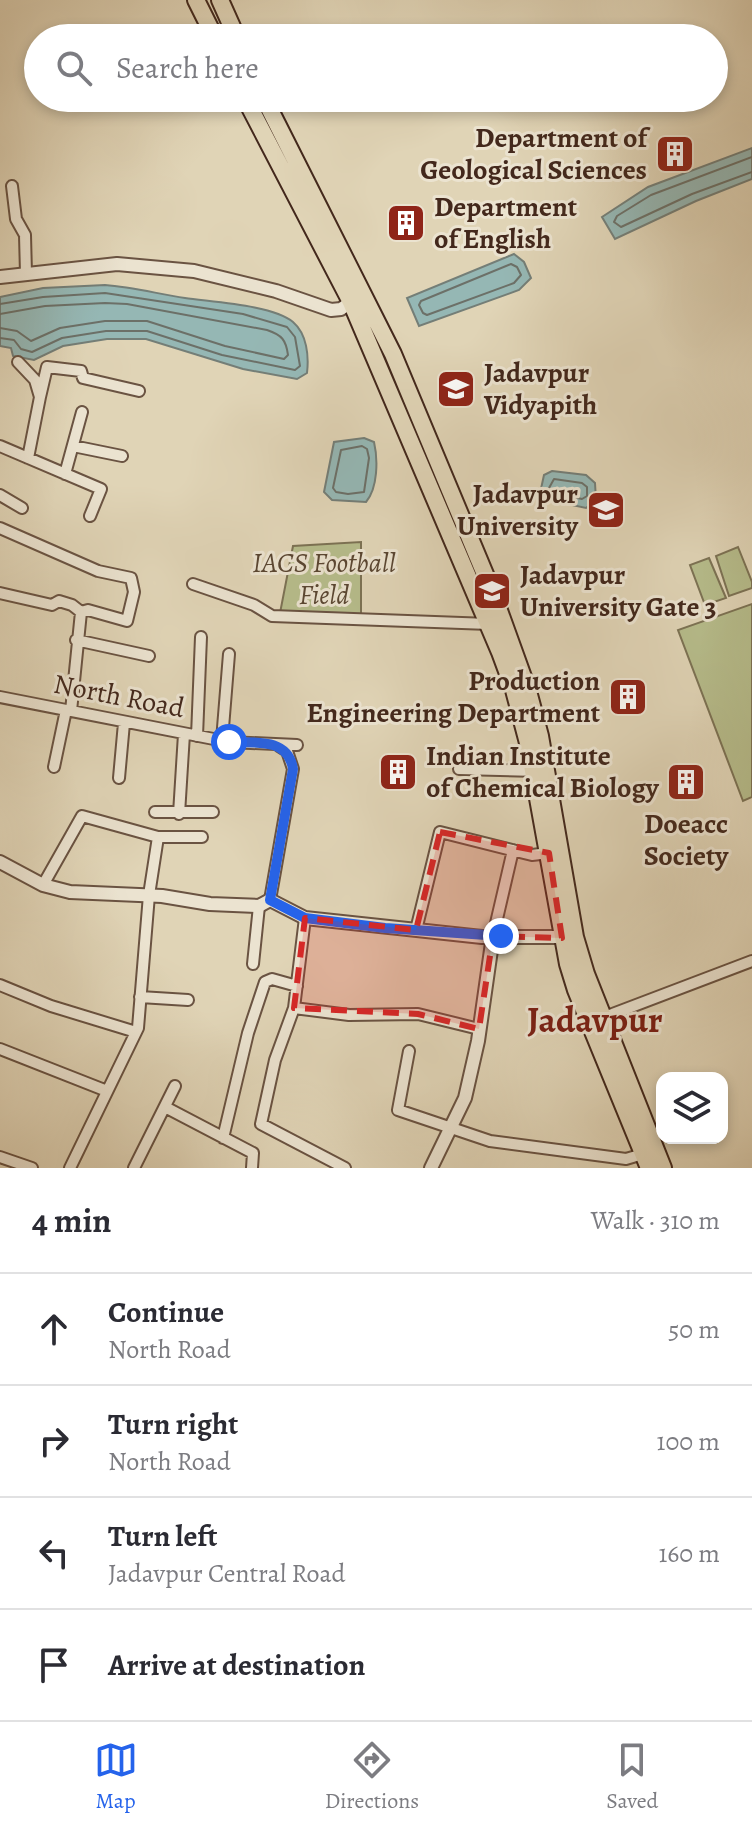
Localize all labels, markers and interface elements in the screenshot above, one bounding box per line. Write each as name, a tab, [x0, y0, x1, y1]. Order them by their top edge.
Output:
search box	[24, 24, 728, 112]
icon: search	[52, 46, 96, 90]
text: Search here	[116, 48, 259, 88]
place label: Department of Geological Sciences	[420, 119, 650, 189]
building icon: Department of Geological Sciences	[654, 133, 696, 175]
place label: Department of English	[434, 188, 577, 258]
building icon: Department of English	[385, 202, 427, 244]
place label: Jadavpur Vidyapith	[483, 354, 597, 424]
school or university icon: Jadavpur Vidyapith	[435, 368, 477, 410]
place label: Jadavpur University	[457, 475, 579, 545]
school or university icon: Jadavpur University	[585, 489, 627, 531]
park label: IACS Football Field	[252, 544, 396, 614]
place label: Jadavpur University Gate 3	[520, 556, 716, 626]
school or university icon: Jadavpur University Gate 3	[471, 570, 513, 612]
place label: Production Engineering Department	[306, 662, 600, 732]
street label: North Road	[50, 665, 188, 727]
building icon: Production Engineering Department	[607, 676, 649, 718]
route start	[211, 724, 247, 760]
place label: Indian Institute of Chemical Biology	[426, 737, 660, 807]
building icon: Indian Institute of Chemical Biology	[377, 751, 419, 793]
building icon: Doeacc Society	[665, 761, 707, 803]
place label: Doeacc Society	[644, 805, 729, 875]
route end	[483, 918, 519, 954]
district label: Jadavpur	[527, 995, 663, 1044]
map controls	[656, 1072, 728, 1144]
button: layers	[656, 1072, 728, 1144]
text: 4 min	[32, 1197, 111, 1244]
text: Walk · 310 m	[591, 1203, 720, 1238]
text: Continue	[108, 1292, 224, 1332]
icon: ahead	[32, 1307, 76, 1351]
text: 50 m	[668, 1312, 720, 1347]
text: North Road	[108, 1332, 231, 1367]
text: Turn right	[108, 1404, 238, 1444]
icon: right	[32, 1419, 76, 1463]
text: 100 m	[657, 1424, 720, 1459]
text: North Road	[108, 1444, 231, 1479]
text: Turn left	[108, 1516, 217, 1556]
icon: left	[32, 1531, 76, 1575]
text: 160 m	[658, 1536, 720, 1571]
text: Jadavpur Central Road	[108, 1556, 346, 1591]
icon: arrive	[32, 1643, 76, 1687]
text: Arrive at destination	[108, 1645, 365, 1685]
tab: Map	[94, 1738, 138, 1816]
tab: Directions	[325, 1738, 419, 1816]
tab: Saved	[606, 1738, 658, 1816]

